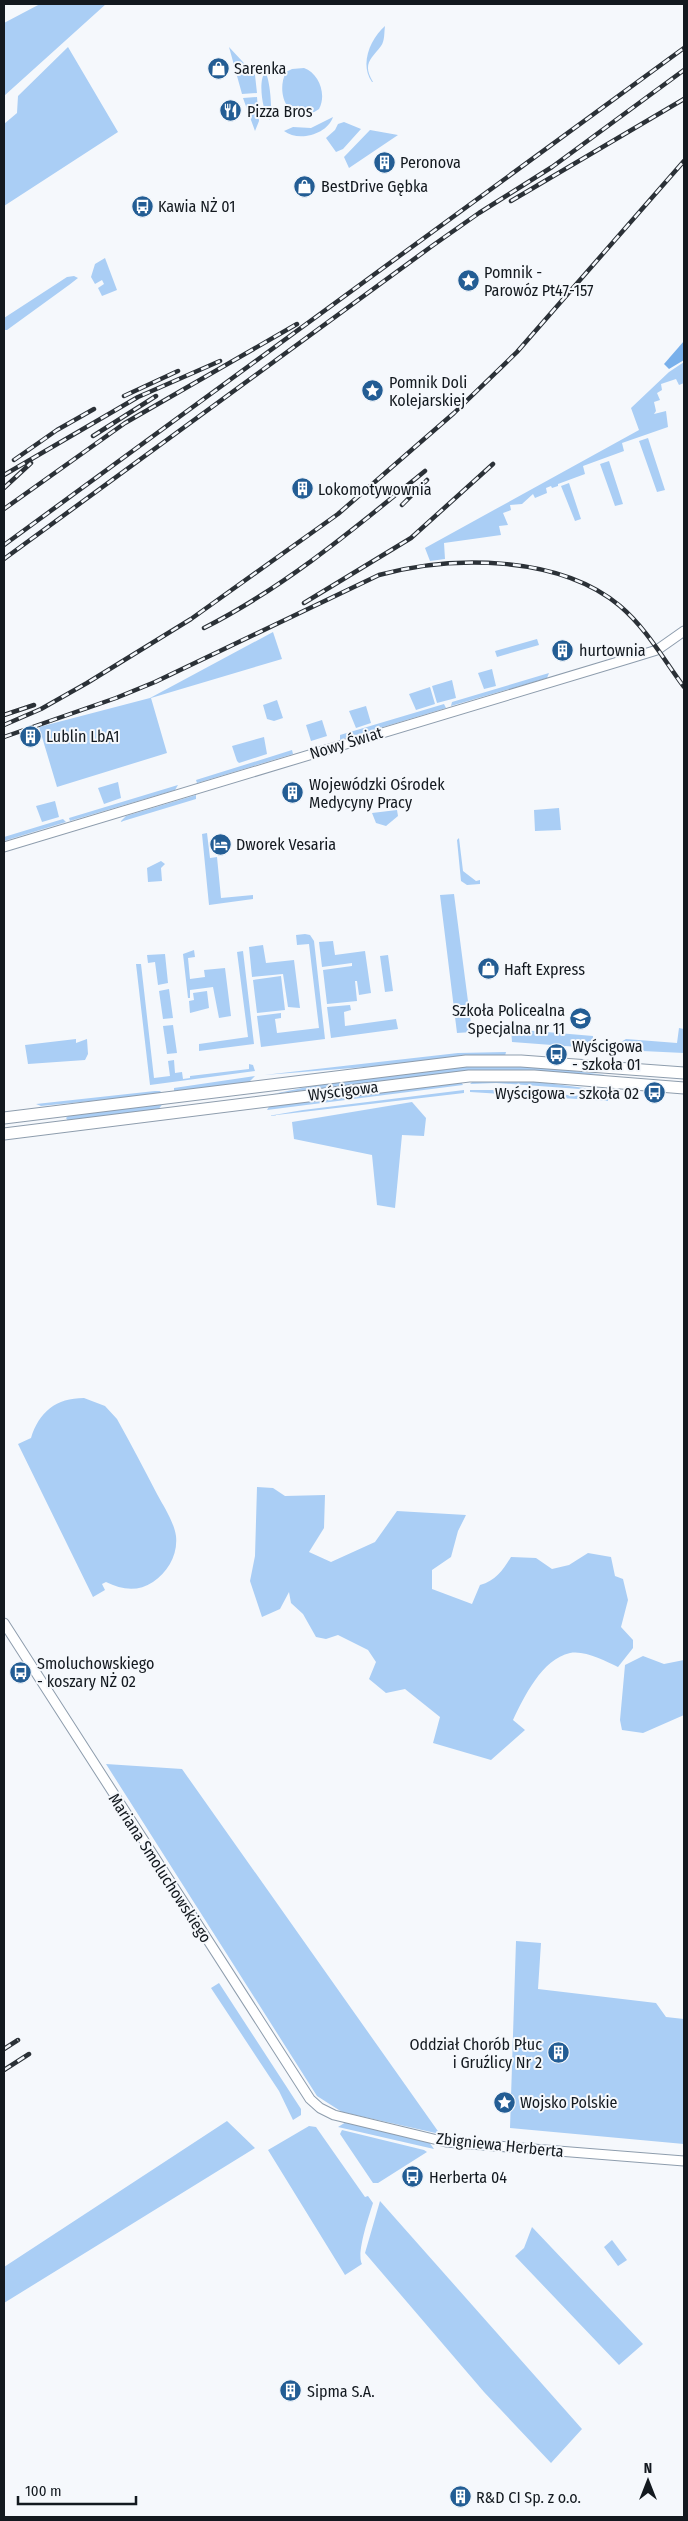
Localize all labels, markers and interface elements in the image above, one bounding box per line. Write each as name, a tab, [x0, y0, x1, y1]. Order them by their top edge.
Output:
shop icon: Sarenka	[206, 56, 230, 80]
place label: Sarenka	[234, 59, 286, 78]
restaurant icon: Pizza Bros	[219, 99, 243, 123]
place label: Pizza Bros	[247, 102, 313, 121]
building icon: Peronova	[372, 150, 396, 174]
place label: Peronova	[400, 153, 461, 172]
shop icon: BestDrive Gębka	[293, 174, 317, 198]
place label: BestDrive Gębka	[321, 177, 428, 196]
bus stop icon: Kawia NŻ 01	[130, 194, 154, 218]
place label: Kawia NŻ 01	[158, 197, 235, 216]
place label: Pomnik - Parowóz Pt47-157	[484, 263, 594, 300]
place icon: Pomnik - Parowóz Pt47-157	[456, 269, 480, 293]
place label: Pomnik Doli Kolejarskiej	[389, 373, 467, 410]
place icon: Pomnik Doli Kolejarskiej	[361, 379, 385, 403]
building icon: Lokomotywownia	[290, 477, 314, 501]
place label: Lokomotywownia	[318, 480, 432, 499]
building icon: hurtownia	[551, 638, 575, 662]
place label: hurtownia	[579, 641, 646, 660]
street label: Nowy Świat	[307, 723, 385, 763]
building icon: Lublin LbA1	[18, 724, 42, 748]
place label: Lublin LbA1	[46, 727, 119, 746]
place label: Wojewódzki Ośrodek Medycyny Pracy	[309, 775, 445, 812]
building icon: Wojewódzki Ośrodek Medycyny Pracy	[281, 781, 305, 805]
hotel icon: Dworek Vesaria	[208, 832, 232, 856]
place label: Dworek Vesaria	[236, 835, 336, 854]
shop icon: Haft Express	[476, 957, 500, 981]
place label: Haft Express	[504, 960, 585, 979]
place label: Szkoła Policealna Specjalna nr 11	[452, 1001, 565, 1038]
school or university icon: Szkoła Policealna Specjalna nr 11	[569, 1007, 593, 1031]
place label: Wyścigowa - szkoła 01	[572, 1037, 643, 1074]
bus stop icon: Wyścigowa - szkoła 01	[544, 1043, 568, 1067]
street label: Wyścigowa	[307, 1077, 379, 1105]
bus stop icon: Wyścigowa - szkoła 02	[643, 1081, 667, 1105]
place label: Wyścigowa - szkoła 02	[495, 1084, 639, 1103]
place label: Smoluchowskiego - koszary NŻ 02	[37, 1654, 154, 1691]
bus stop icon: Smoluchowskiego - koszary NŻ 02	[9, 1660, 33, 1684]
street label: Mariana Smoluchowskiego	[105, 1790, 215, 1946]
place label: Oddział Chorób Płuc i Gruźlicy Nr 2	[409, 2035, 542, 2072]
building icon: Oddział Chorób Płuc i Gruźlicy Nr 2	[546, 2041, 570, 2065]
place icon: Wojsko Polskie	[492, 2090, 516, 2114]
place label: Wojsko Polskie	[520, 2093, 617, 2112]
street label: Zbigniewa Herberta	[435, 2129, 565, 2161]
bus stop icon: Herberta 04	[401, 2165, 425, 2189]
place label: Herberta 04	[429, 2168, 507, 2187]
building icon: Sipma S.A.	[279, 2379, 303, 2403]
place label: Sipma S.A.	[307, 2382, 375, 2401]
north arrow	[623, 2456, 673, 2506]
text: N	[644, 2460, 652, 2477]
scale bar	[18, 2474, 135, 2506]
text: 100 m	[25, 2482, 62, 2500]
building icon: R&D CI Sp. z o.o.	[448, 2485, 472, 2509]
place label: R&D CI Sp. z o.o.	[476, 2488, 581, 2507]

